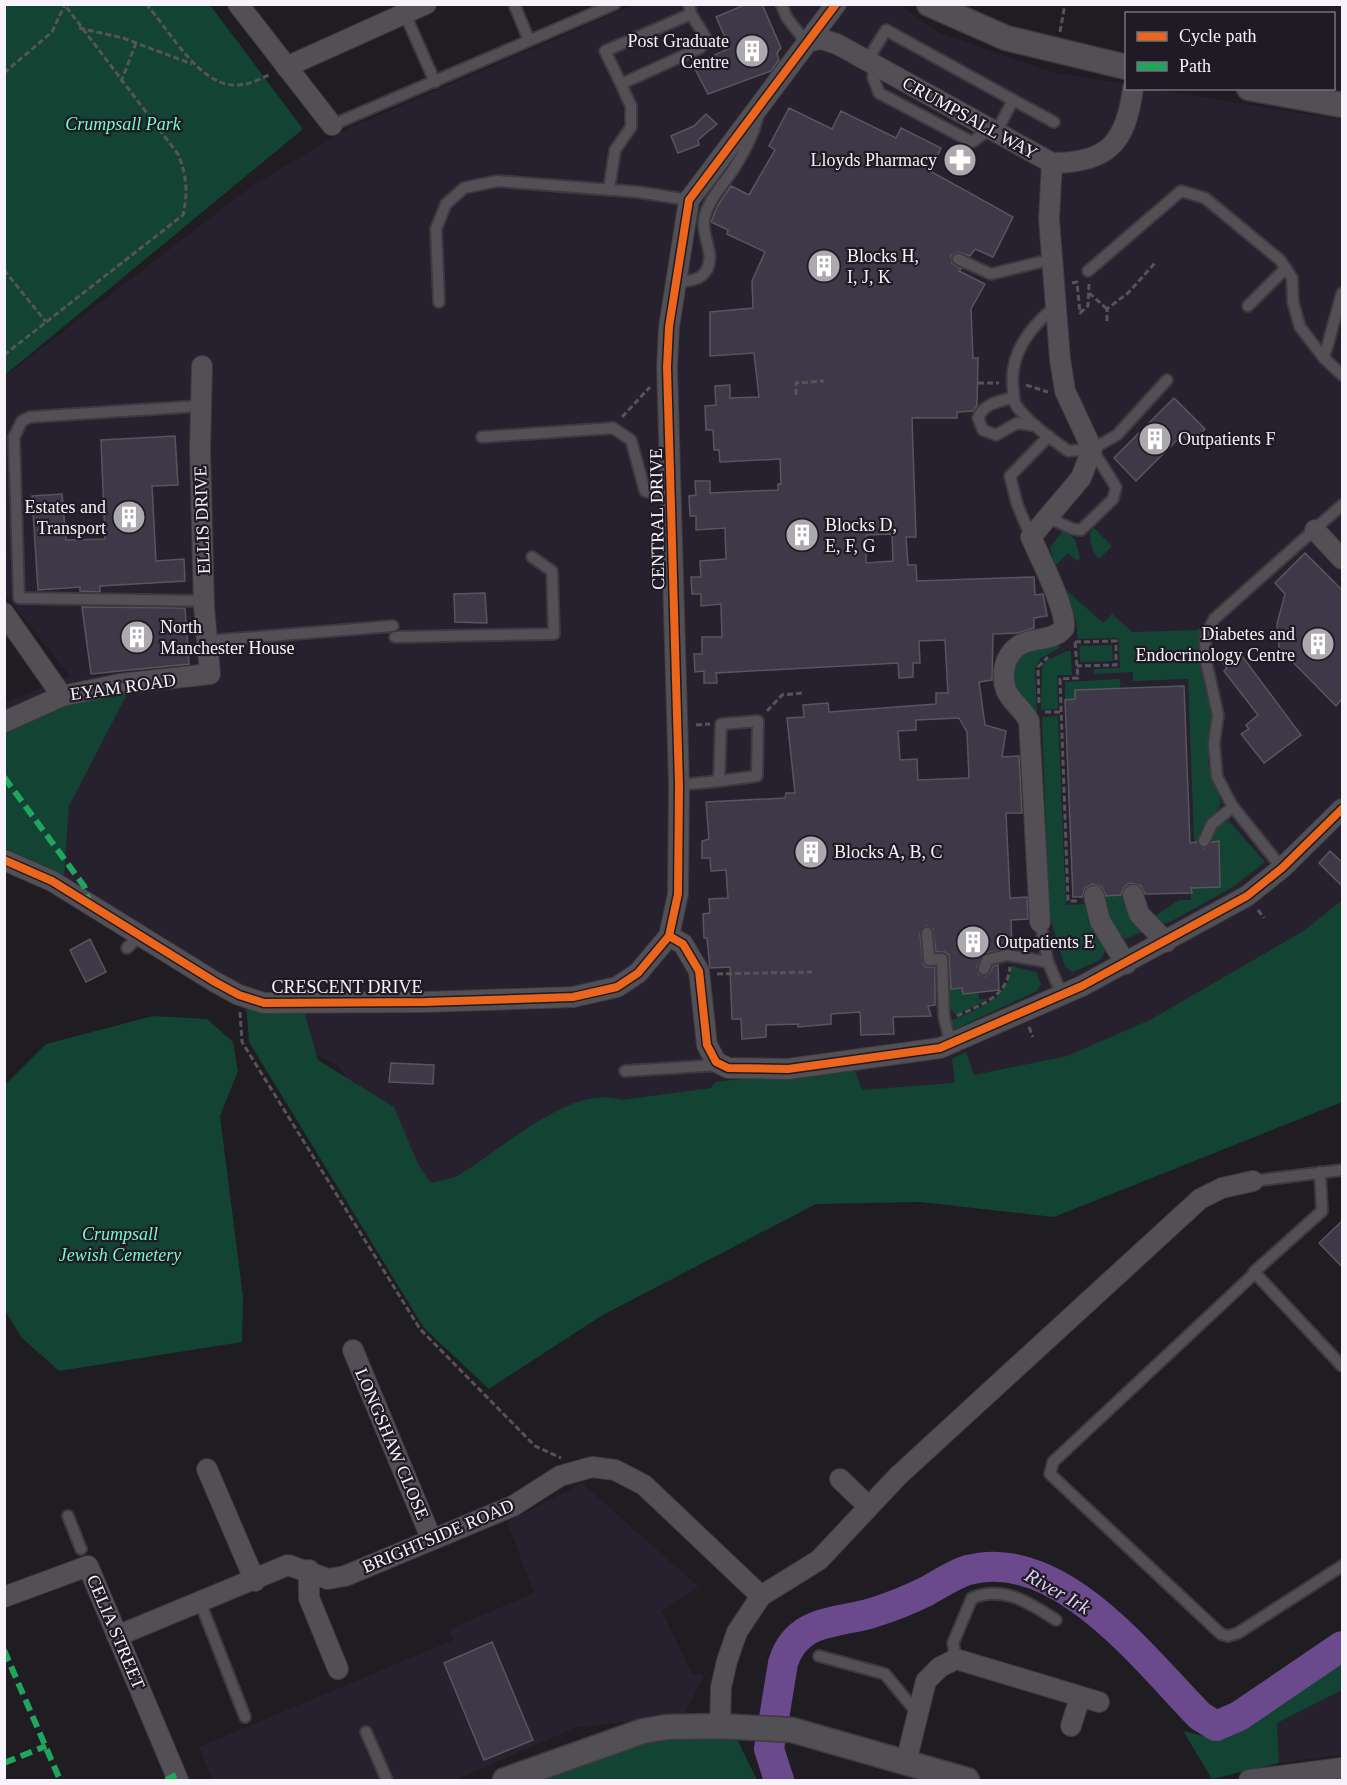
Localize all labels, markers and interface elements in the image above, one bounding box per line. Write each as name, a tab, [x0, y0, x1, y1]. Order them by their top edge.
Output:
legend	[1125, 12, 1335, 90]
text: Cycle path	[1179, 26, 1256, 46]
place label: Post Graduate Centre	[628, 31, 729, 72]
building icon: Post Graduate Centre	[734, 33, 770, 69]
text: Path	[1179, 56, 1211, 76]
street label: CRUMPSALL WAY	[899, 73, 1041, 163]
park label: Crumpsall Park	[65, 114, 182, 134]
pharmacy icon: Lloyds Pharmacy	[942, 142, 978, 178]
place label: Lloyds Pharmacy	[811, 150, 937, 170]
place label: Blocks H, I, J, K	[847, 246, 919, 287]
building icon: Blocks H, I, J, K	[806, 248, 842, 284]
building icon: Outpatients F	[1137, 421, 1173, 457]
place label: Outpatients F	[1178, 429, 1276, 449]
street label: CENTRAL DRIVE	[646, 448, 668, 590]
street label: ELLIS DRIVE	[190, 465, 214, 575]
place label: Estates and Transport	[25, 497, 106, 538]
building icon: Estates and Transport	[111, 499, 147, 535]
place label: Blocks D, E, F, G	[825, 515, 897, 556]
building icon: Blocks D, E, F, G	[784, 517, 820, 553]
place label: North Manchester House	[160, 617, 294, 658]
building icon: North Manchester House	[119, 619, 155, 655]
place label: Diabetes and Endocrinology Centre	[1136, 624, 1295, 665]
building icon: Diabetes and Endocrinology Centre	[1300, 626, 1336, 662]
street label: EYAM ROAD	[69, 670, 177, 704]
building icon: Blocks A, B, C	[793, 834, 829, 870]
place label: Blocks A, B, C	[834, 842, 943, 862]
building icon: Outpatients E	[955, 924, 991, 960]
place label: Outpatients E	[996, 932, 1094, 952]
street label: CRESCENT DRIVE	[271, 977, 423, 997]
park label: Crumpsall Jewish Cemetery	[59, 1224, 181, 1265]
street label: LONGSHAW CLOSE	[351, 1365, 433, 1523]
street label: BRIGHTSIDE ROAD	[359, 1495, 517, 1577]
water label: River Irk	[1021, 1563, 1095, 1619]
street label: CELIA STREET	[83, 1572, 149, 1692]

